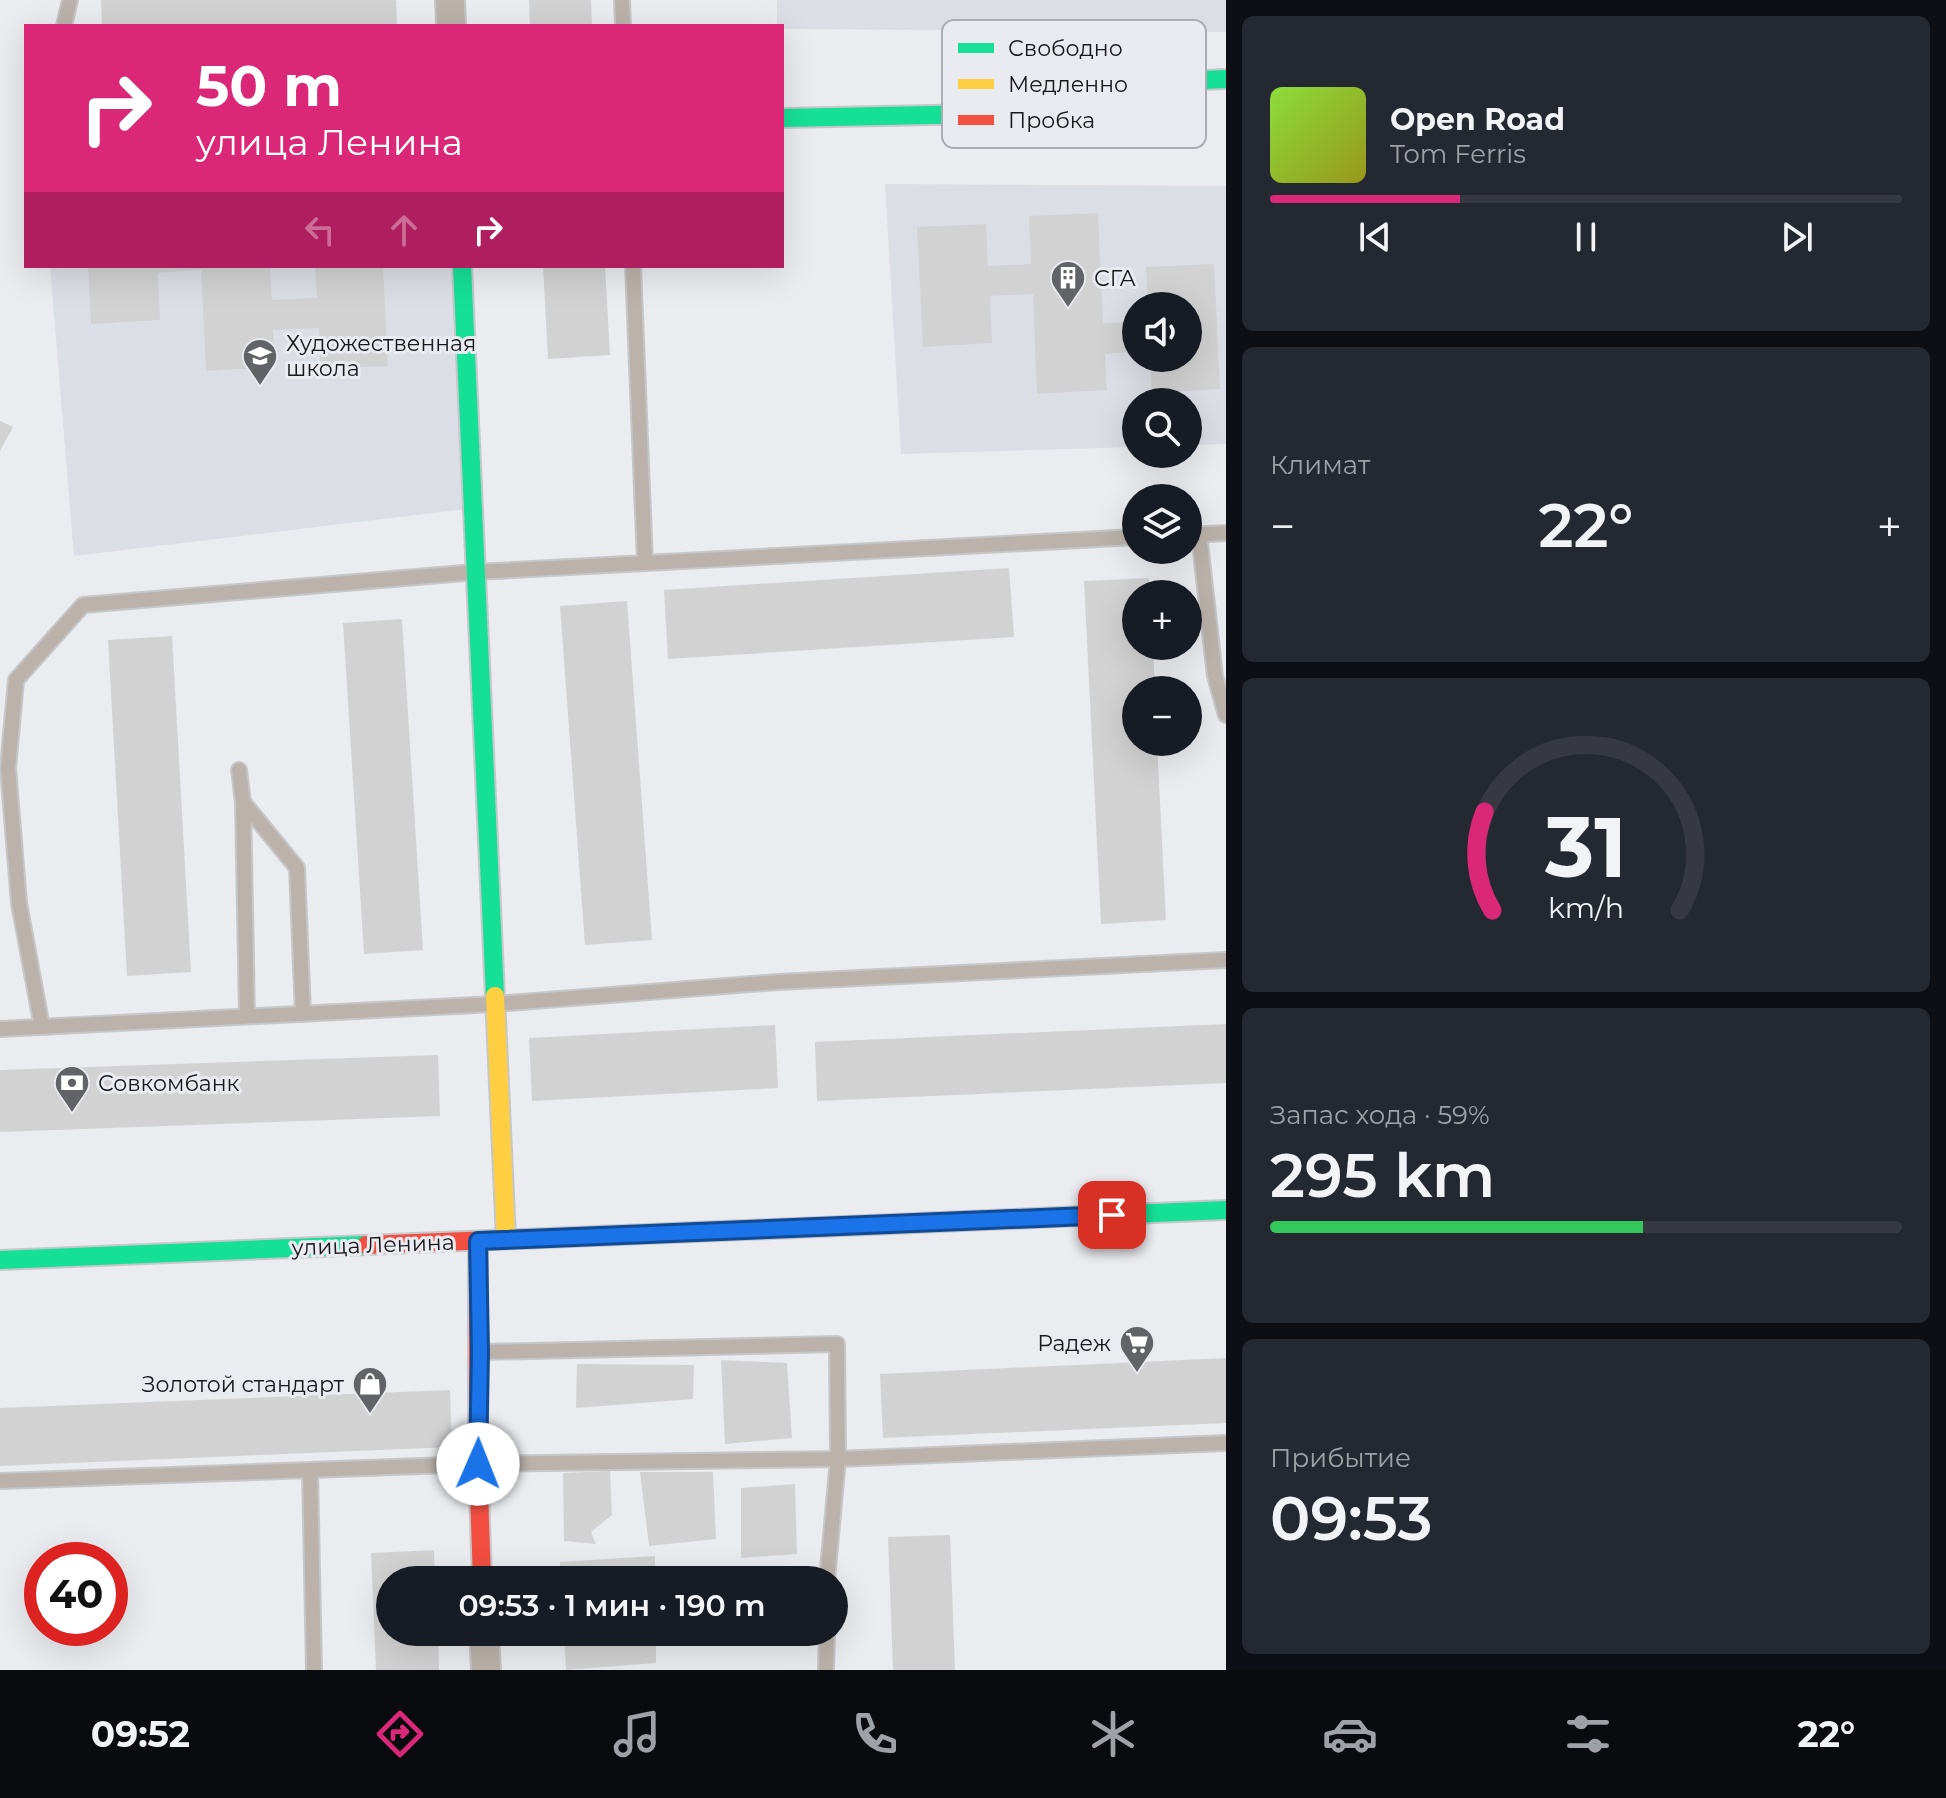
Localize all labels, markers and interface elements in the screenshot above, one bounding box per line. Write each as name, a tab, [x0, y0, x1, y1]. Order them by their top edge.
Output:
legend	[942, 20, 1206, 148]
text: Свободно	[1008, 35, 1123, 62]
text: 50 m	[196, 52, 342, 120]
icon: right	[64, 56, 168, 160]
text: Медленно	[1008, 71, 1128, 98]
text: Open Road	[1390, 101, 1565, 138]
text: Пробка	[1008, 107, 1095, 134]
text: улица Ленина	[196, 120, 463, 164]
text: Tom Ferris	[1390, 138, 1526, 170]
icon: left	[298, 208, 342, 252]
icon: ahead	[382, 208, 426, 252]
icon: right	[466, 208, 510, 252]
icon: previous	[1353, 215, 1397, 259]
icon: pause	[1564, 215, 1608, 259]
icon: next	[1775, 215, 1819, 259]
building icon: СГА	[1049, 259, 1087, 309]
place label: СГА	[1094, 265, 1136, 292]
map controls	[1122, 292, 1202, 756]
button: sound	[1122, 292, 1202, 372]
place label: Художественная школа	[286, 330, 476, 382]
school or university icon: Художественная школа	[241, 337, 279, 387]
button: search	[1122, 388, 1202, 468]
text: Климат	[1270, 449, 1370, 481]
button: layers	[1122, 484, 1202, 564]
text: 22°	[1539, 489, 1633, 562]
text: −	[1270, 499, 1295, 553]
text: +	[1877, 499, 1902, 553]
button: +	[1122, 580, 1202, 660]
button: −	[1122, 676, 1202, 756]
text: 31	[1544, 796, 1627, 898]
text: km/h	[1548, 890, 1624, 925]
bank icon: Совкомбанк	[53, 1064, 91, 1114]
place label: Совкомбанк	[98, 1070, 239, 1097]
text: Запас хода · 59%	[1270, 1099, 1490, 1131]
text: 295 km	[1270, 1139, 1495, 1212]
pin	[1078, 1181, 1146, 1249]
icon: arrive	[1090, 1193, 1134, 1237]
street label: улица Ленина	[290, 1229, 455, 1261]
supermarket icon: Радеж	[1118, 1324, 1156, 1374]
place label: Радеж	[1037, 1330, 1111, 1357]
shop icon: Золотой стандарт	[351, 1365, 389, 1415]
place label: Золотой стандарт	[142, 1371, 345, 1398]
position arrow	[436, 1422, 520, 1506]
text: Прибытие	[1270, 1442, 1411, 1474]
text: 09:53	[1270, 1482, 1432, 1555]
speed limit sign: 40	[24, 1542, 128, 1646]
text: 09:53 · 1 мин · 190 m	[458, 1587, 766, 1624]
icon: directions	[372, 1706, 428, 1762]
icon: music	[609, 1706, 665, 1762]
icon: phone	[847, 1706, 903, 1762]
icon: climate	[1085, 1706, 1141, 1762]
icon: car	[1322, 1706, 1378, 1762]
icon: filters	[1560, 1706, 1616, 1762]
text: 09:52	[91, 1712, 190, 1756]
text: 22°	[1798, 1712, 1855, 1756]

